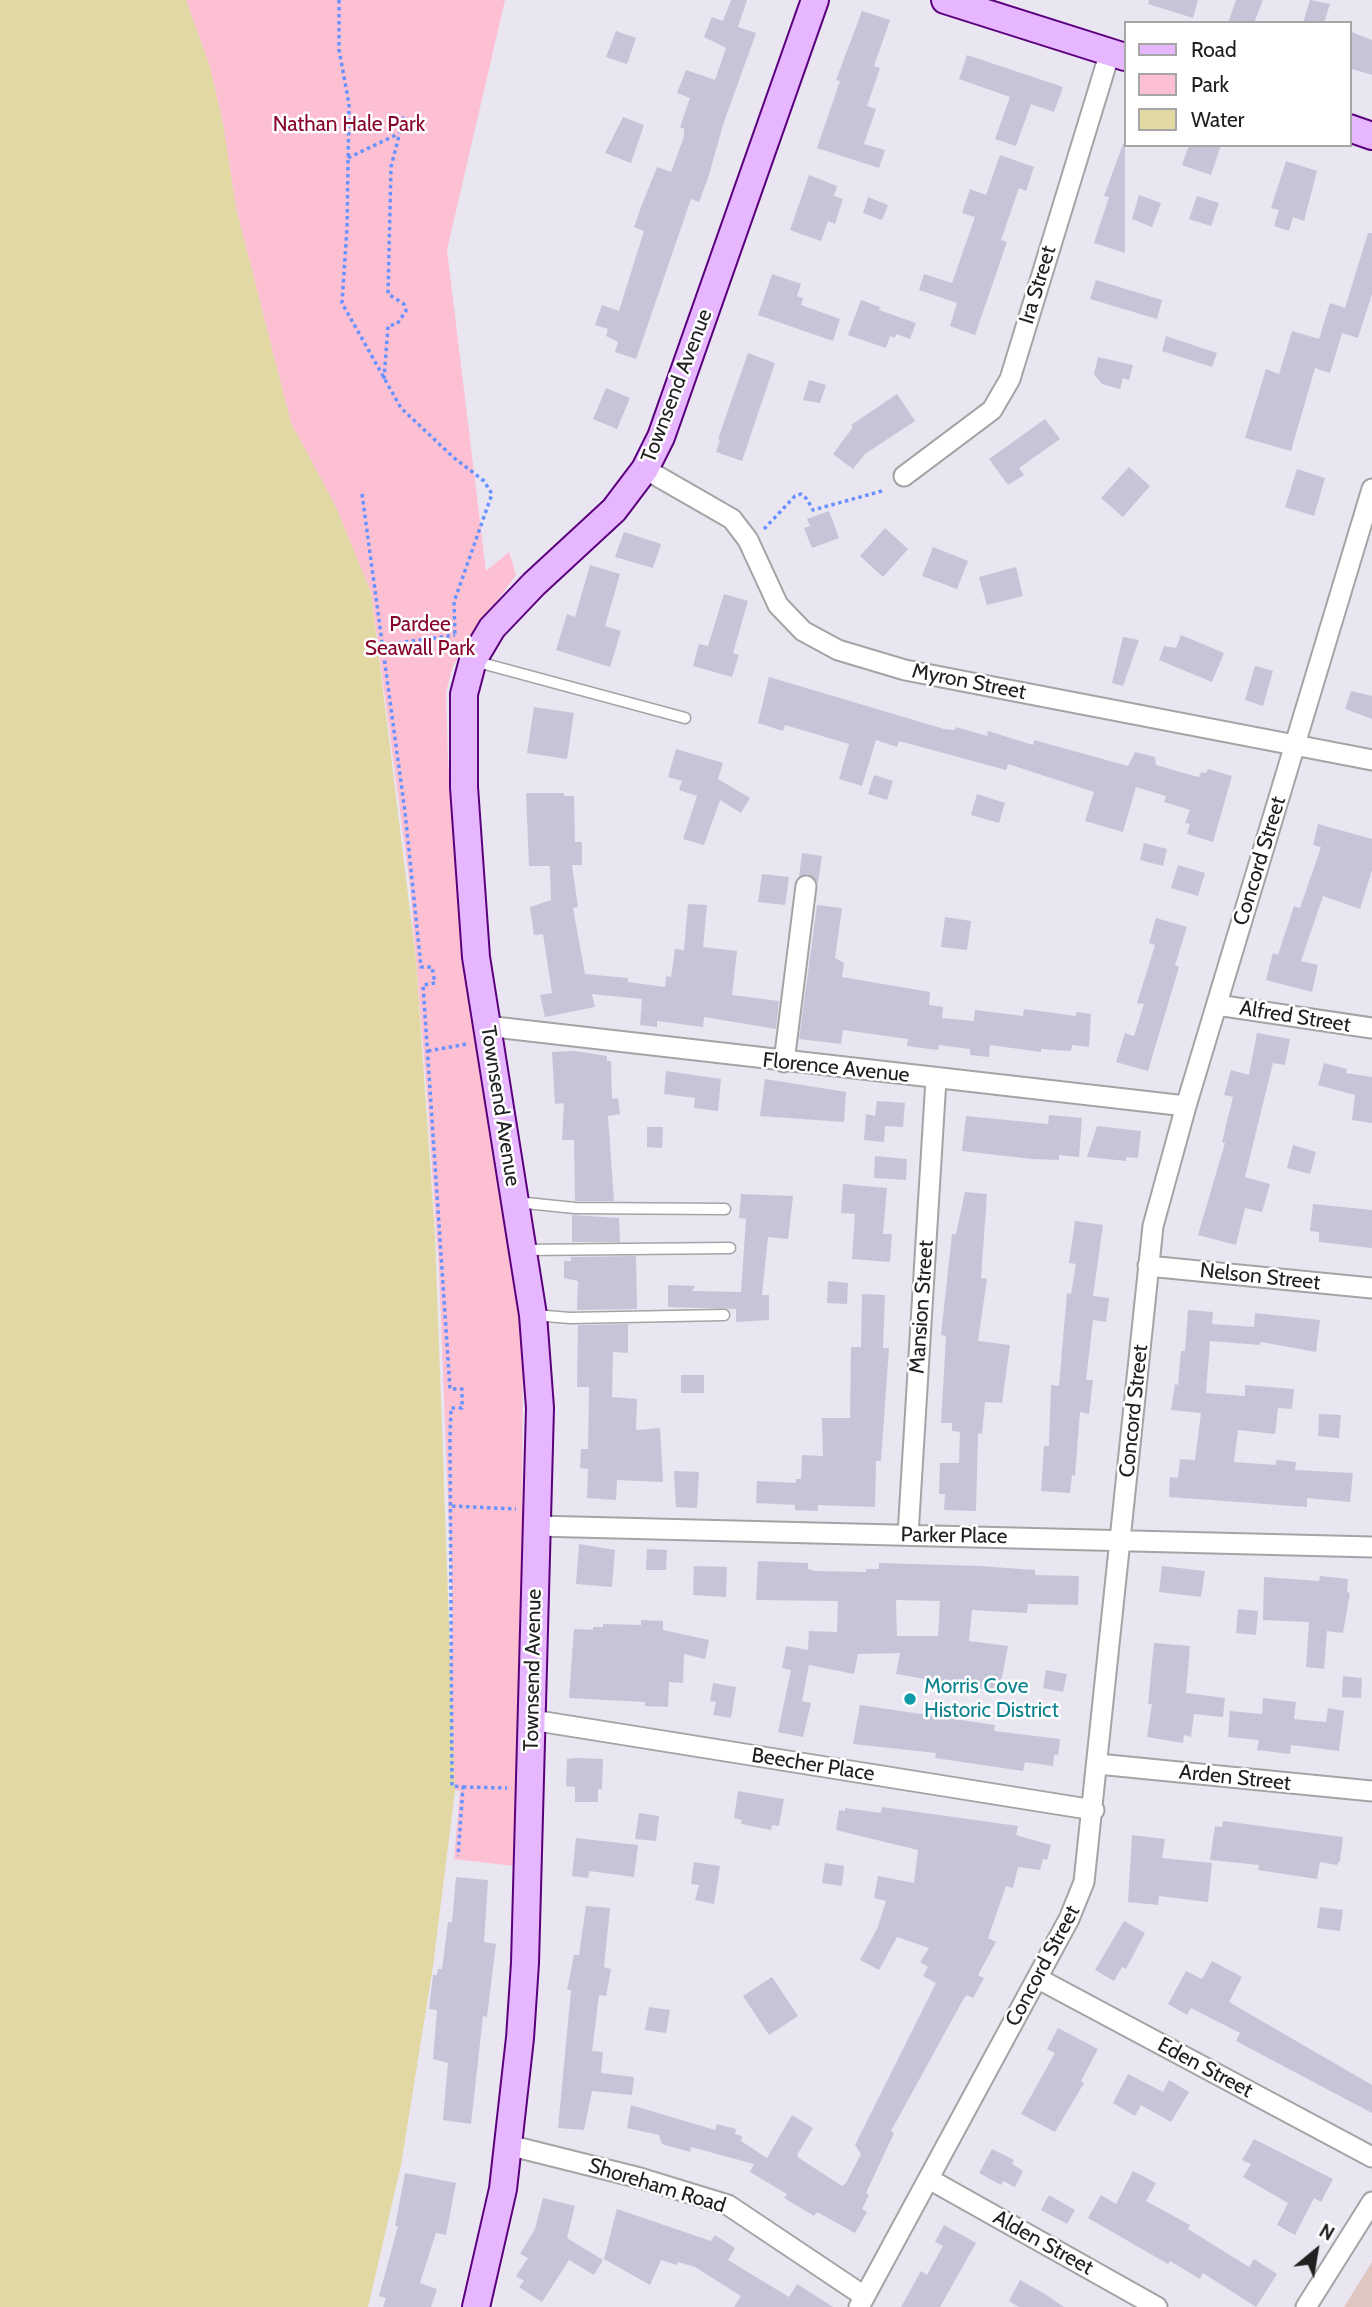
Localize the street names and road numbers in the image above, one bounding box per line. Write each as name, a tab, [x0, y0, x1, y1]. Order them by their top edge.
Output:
street label: Ira Street	[1014, 243, 1062, 327]
street label: Townsend Avenue	[636, 306, 718, 466]
street label: Myron Street	[910, 659, 1028, 705]
street label: Concord Street	[1228, 793, 1292, 929]
street label: Alfred Street	[1238, 996, 1352, 1038]
street label: Townsend Avenue	[475, 1024, 525, 1188]
street label: Florence Avenue	[761, 1048, 911, 1088]
street label: Mansion Street	[905, 1239, 939, 1375]
street label: Nelson Street	[1199, 1258, 1321, 1296]
street label: Concord Street	[1114, 1343, 1154, 1479]
street label: Parker Place	[901, 1522, 1007, 1550]
street label: Townsend Avenue	[519, 1589, 547, 1751]
street label: Beecher Place	[750, 1743, 876, 1787]
street label: Arden Street	[1178, 1760, 1292, 1796]
street label: Concord Street	[1001, 1901, 1085, 2031]
street label: Eden Street	[1153, 2032, 1257, 2104]
street label: Shoreham Road	[585, 2153, 729, 2219]
street label: Alden Street	[989, 2205, 1097, 2281]

